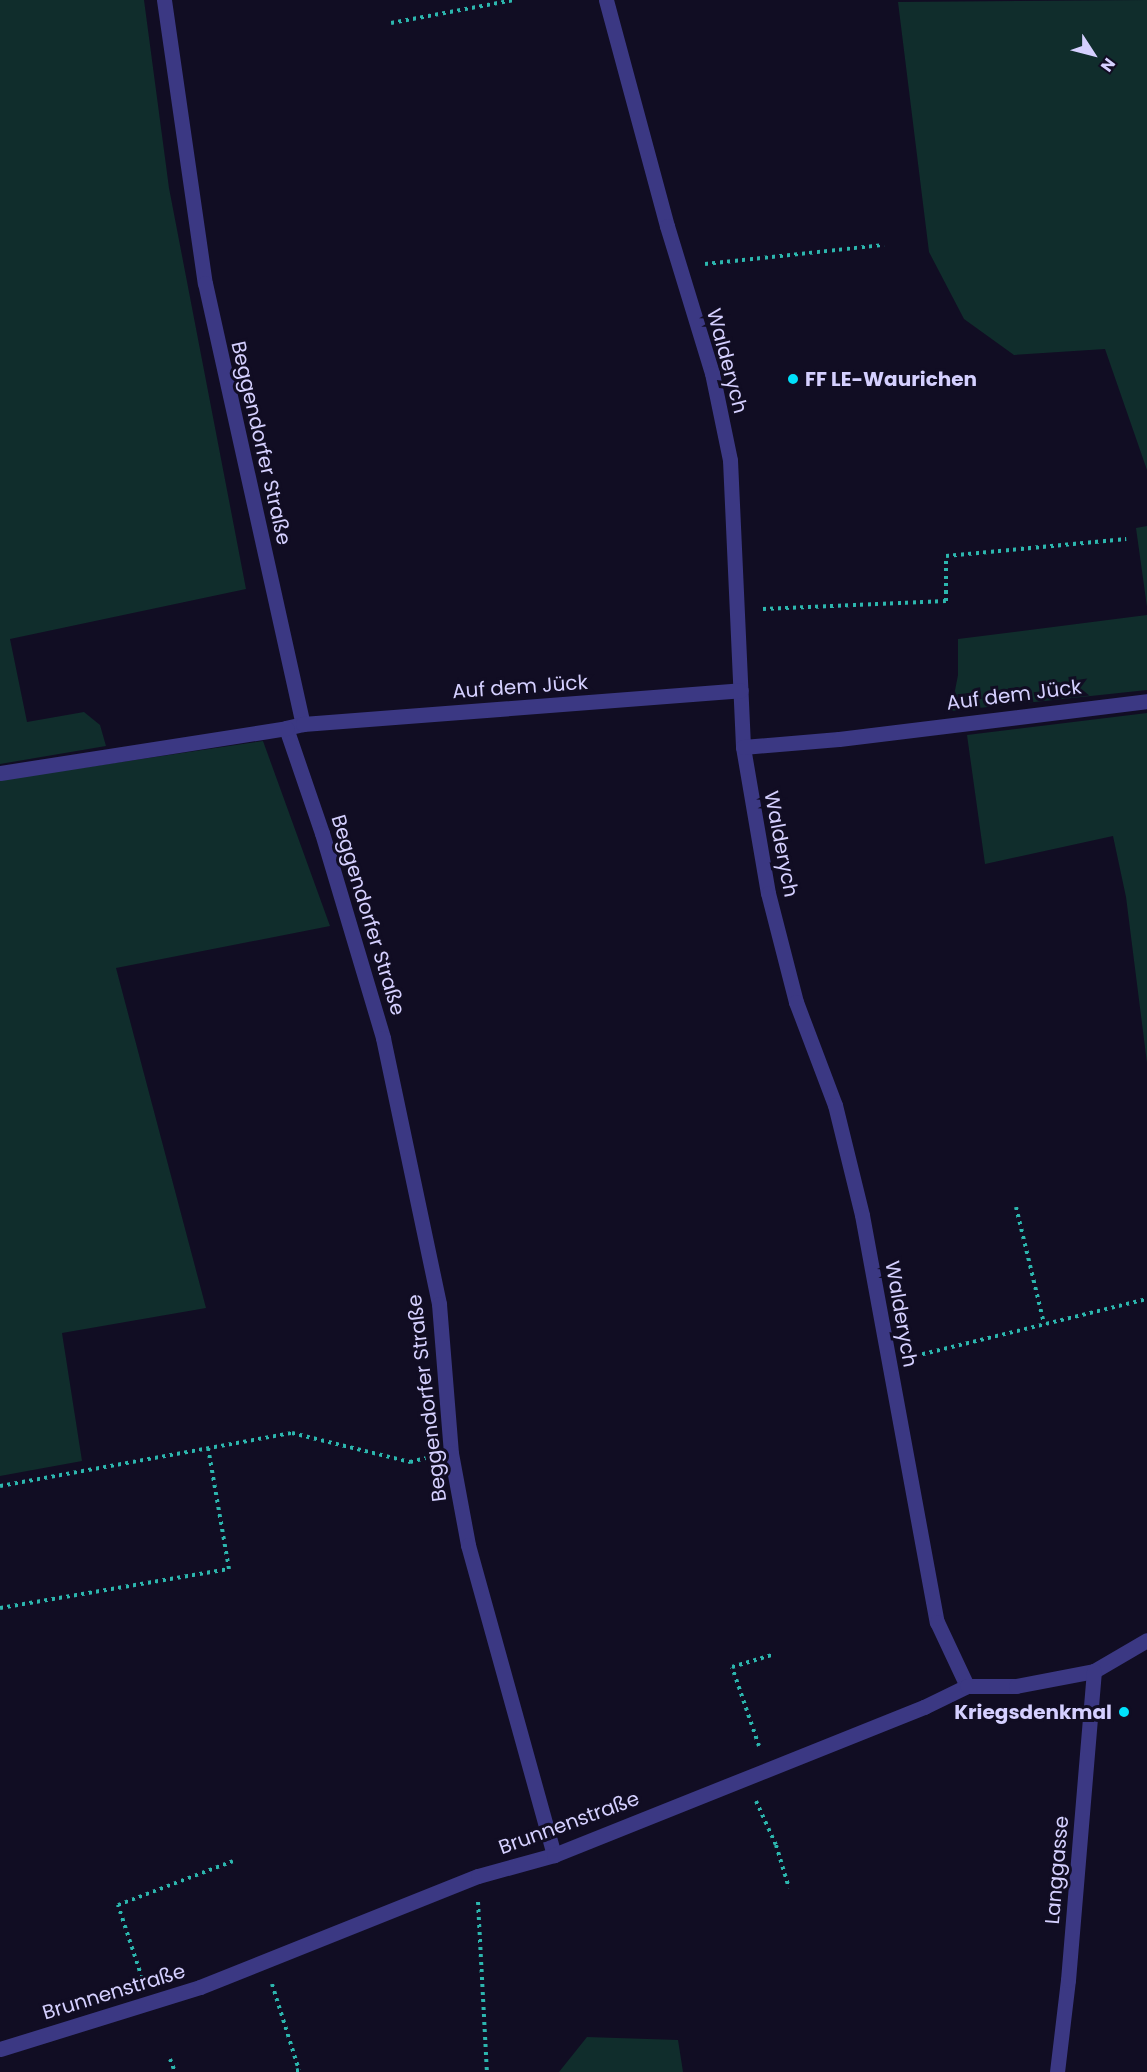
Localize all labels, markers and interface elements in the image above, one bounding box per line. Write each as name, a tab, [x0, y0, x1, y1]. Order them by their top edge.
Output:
north arrow	[1063, 24, 1123, 84]
text: N	[1095, 53, 1121, 77]
street label: Walderych	[701, 306, 753, 416]
street label: Beggendorfer Straße	[226, 339, 296, 547]
place label: FF LE-Waurichen	[805, 367, 977, 391]
marker: FF LE-Waurichen	[786, 372, 800, 386]
street label: Auf dem Jück	[451, 670, 589, 704]
street label: Auf dem Jück	[945, 675, 1083, 715]
street label: Walderych	[759, 789, 803, 899]
street label: Beggendorfer Straße	[326, 812, 410, 1018]
street label: Walderych	[880, 1259, 922, 1369]
street label: Beggendorfer Straße	[402, 1293, 452, 1503]
place label: Kriegsdenkmal	[954, 1700, 1112, 1724]
marker: Kriegsdenkmal	[1117, 1705, 1131, 1719]
street label: Brunnenstraße	[495, 1786, 643, 1860]
street label: Langgasse	[1040, 1815, 1074, 1925]
street label: Brunnenstraße	[40, 1959, 188, 2025]

